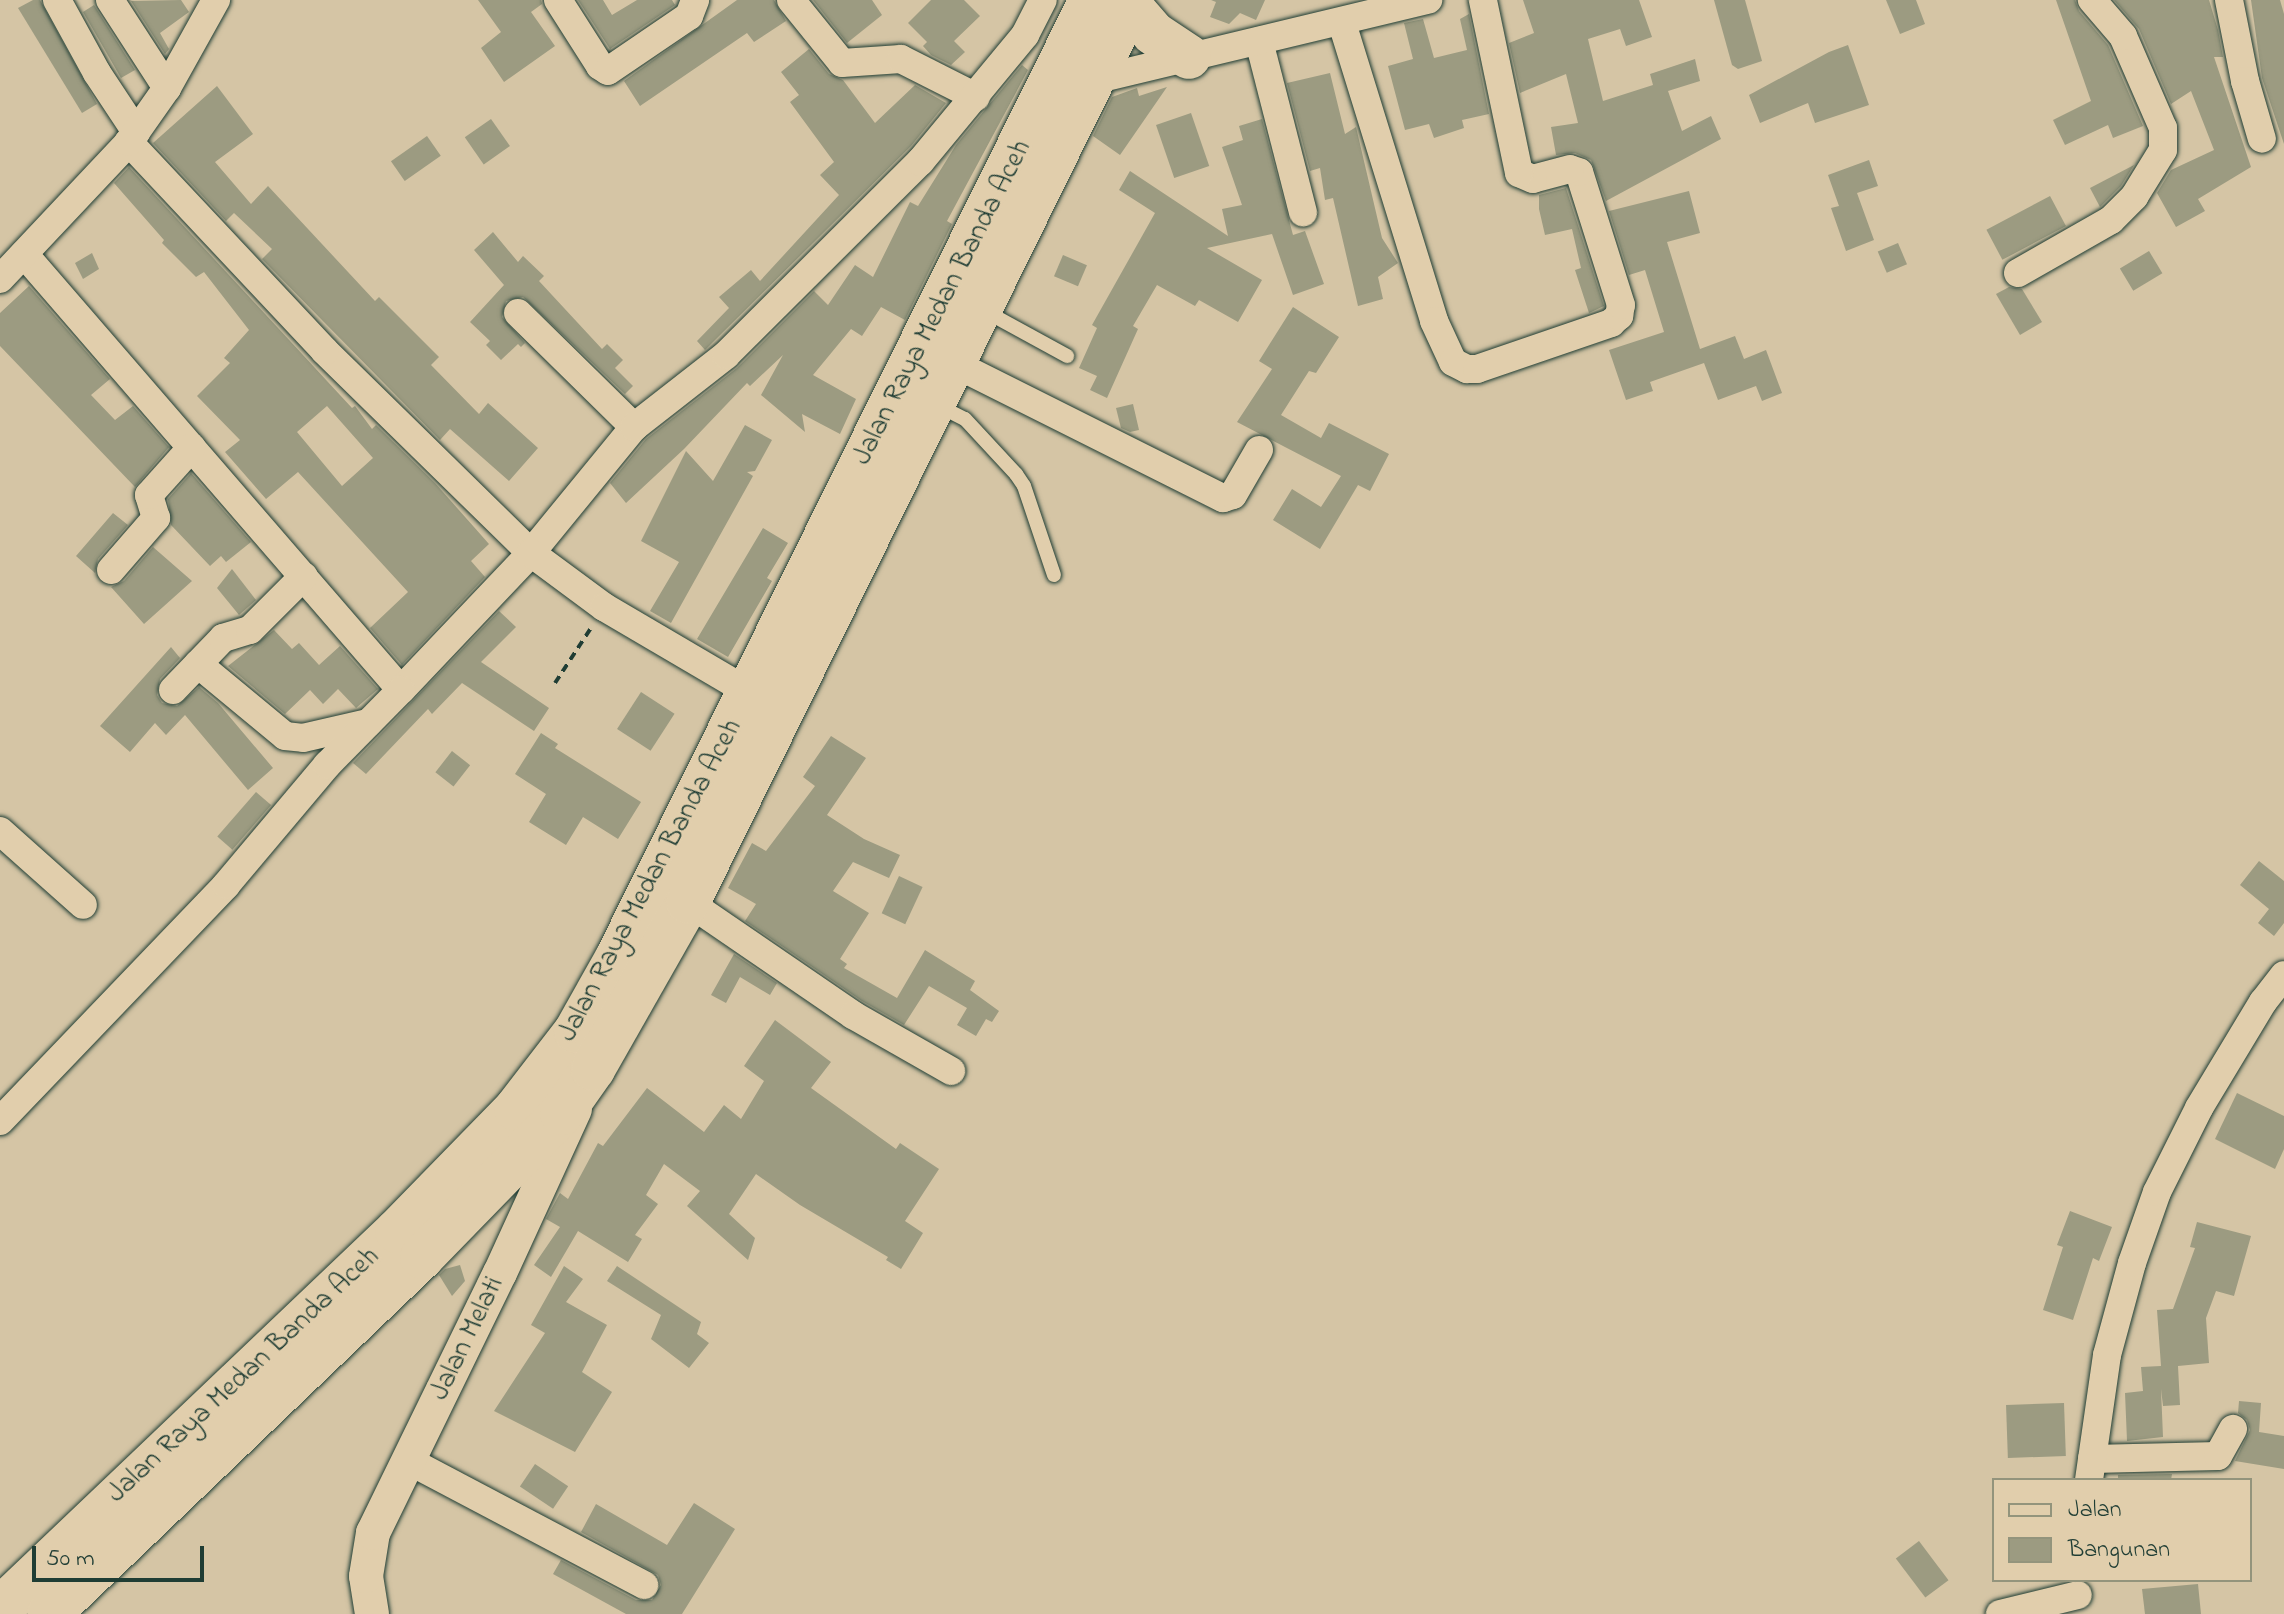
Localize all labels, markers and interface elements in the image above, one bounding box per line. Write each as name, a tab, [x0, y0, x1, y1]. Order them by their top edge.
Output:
street label: Jalan Raya Medan Banda Aceh	[846, 135, 1040, 471]
street label: Jalan Raya Medan Banda Aceh	[552, 714, 750, 1048]
street label: Jalan Raya Medan Banda Aceh	[101, 1241, 387, 1511]
street label: Jalan Melati	[424, 1272, 512, 1406]
legend	[1992, 1478, 2252, 1582]
text: Jalan	[2068, 1493, 2122, 1528]
scale bar	[36, 1530, 208, 1580]
text: Bangunan	[2068, 1533, 2170, 1568]
text: 50 m	[46, 1542, 95, 1577]

